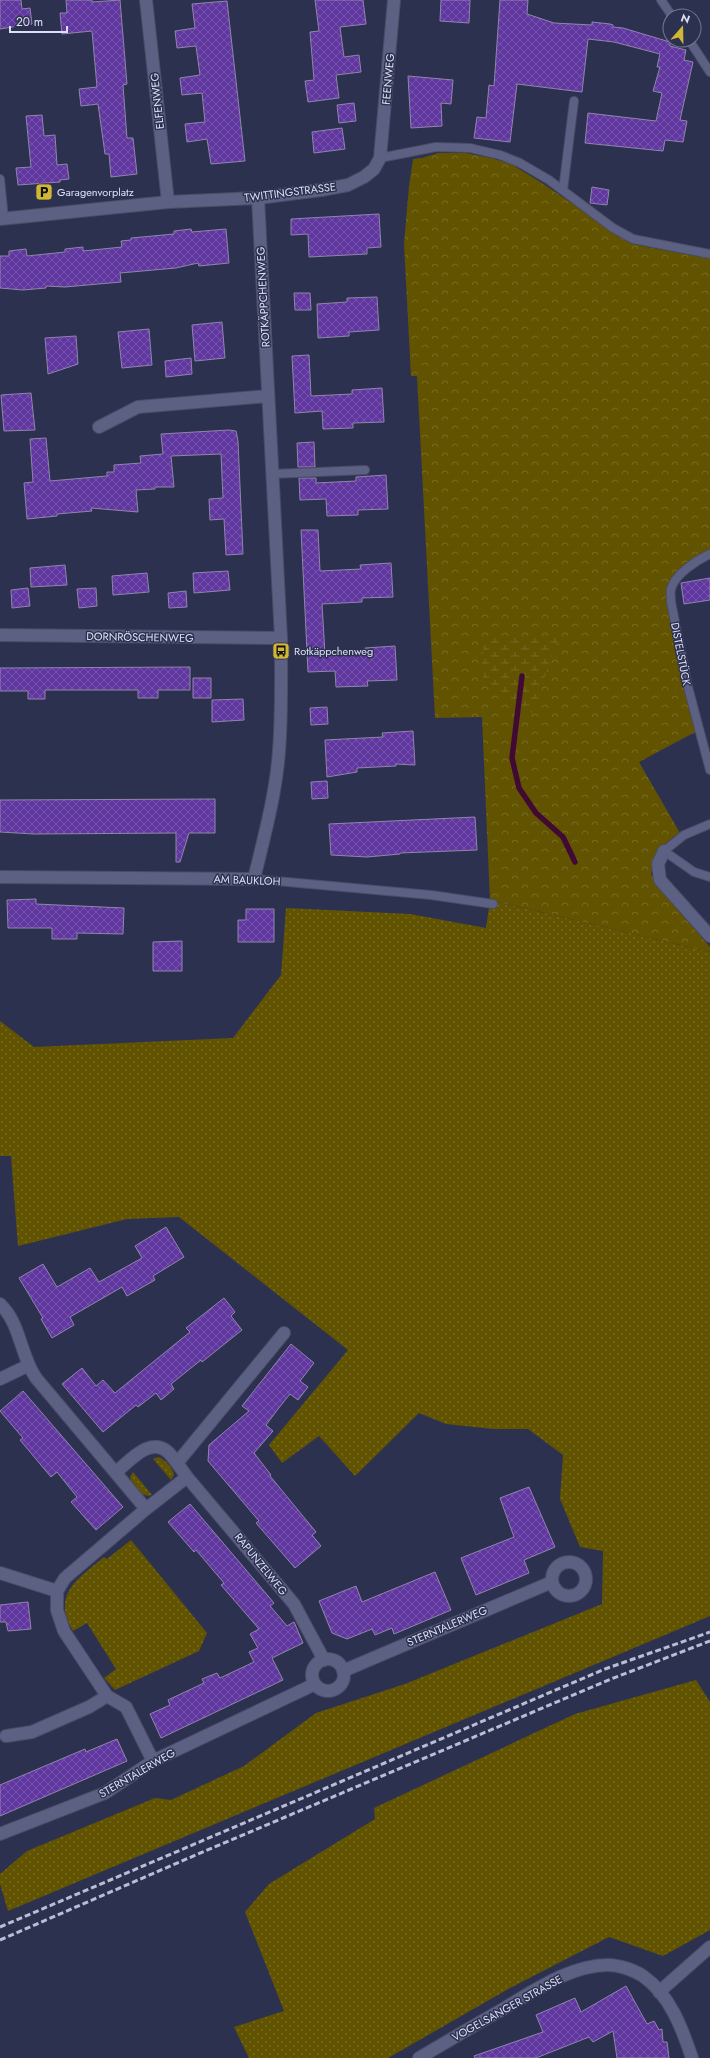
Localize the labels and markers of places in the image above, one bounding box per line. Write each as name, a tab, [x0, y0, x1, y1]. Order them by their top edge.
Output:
parking icon: Garagenvorplatz	[34, 182, 54, 202]
place label: Garagenvorplatz	[57, 184, 134, 200]
bus stop icon: Rotkäppchenweg	[271, 641, 291, 661]
place label: Rotkäppchenweg	[294, 643, 373, 659]

